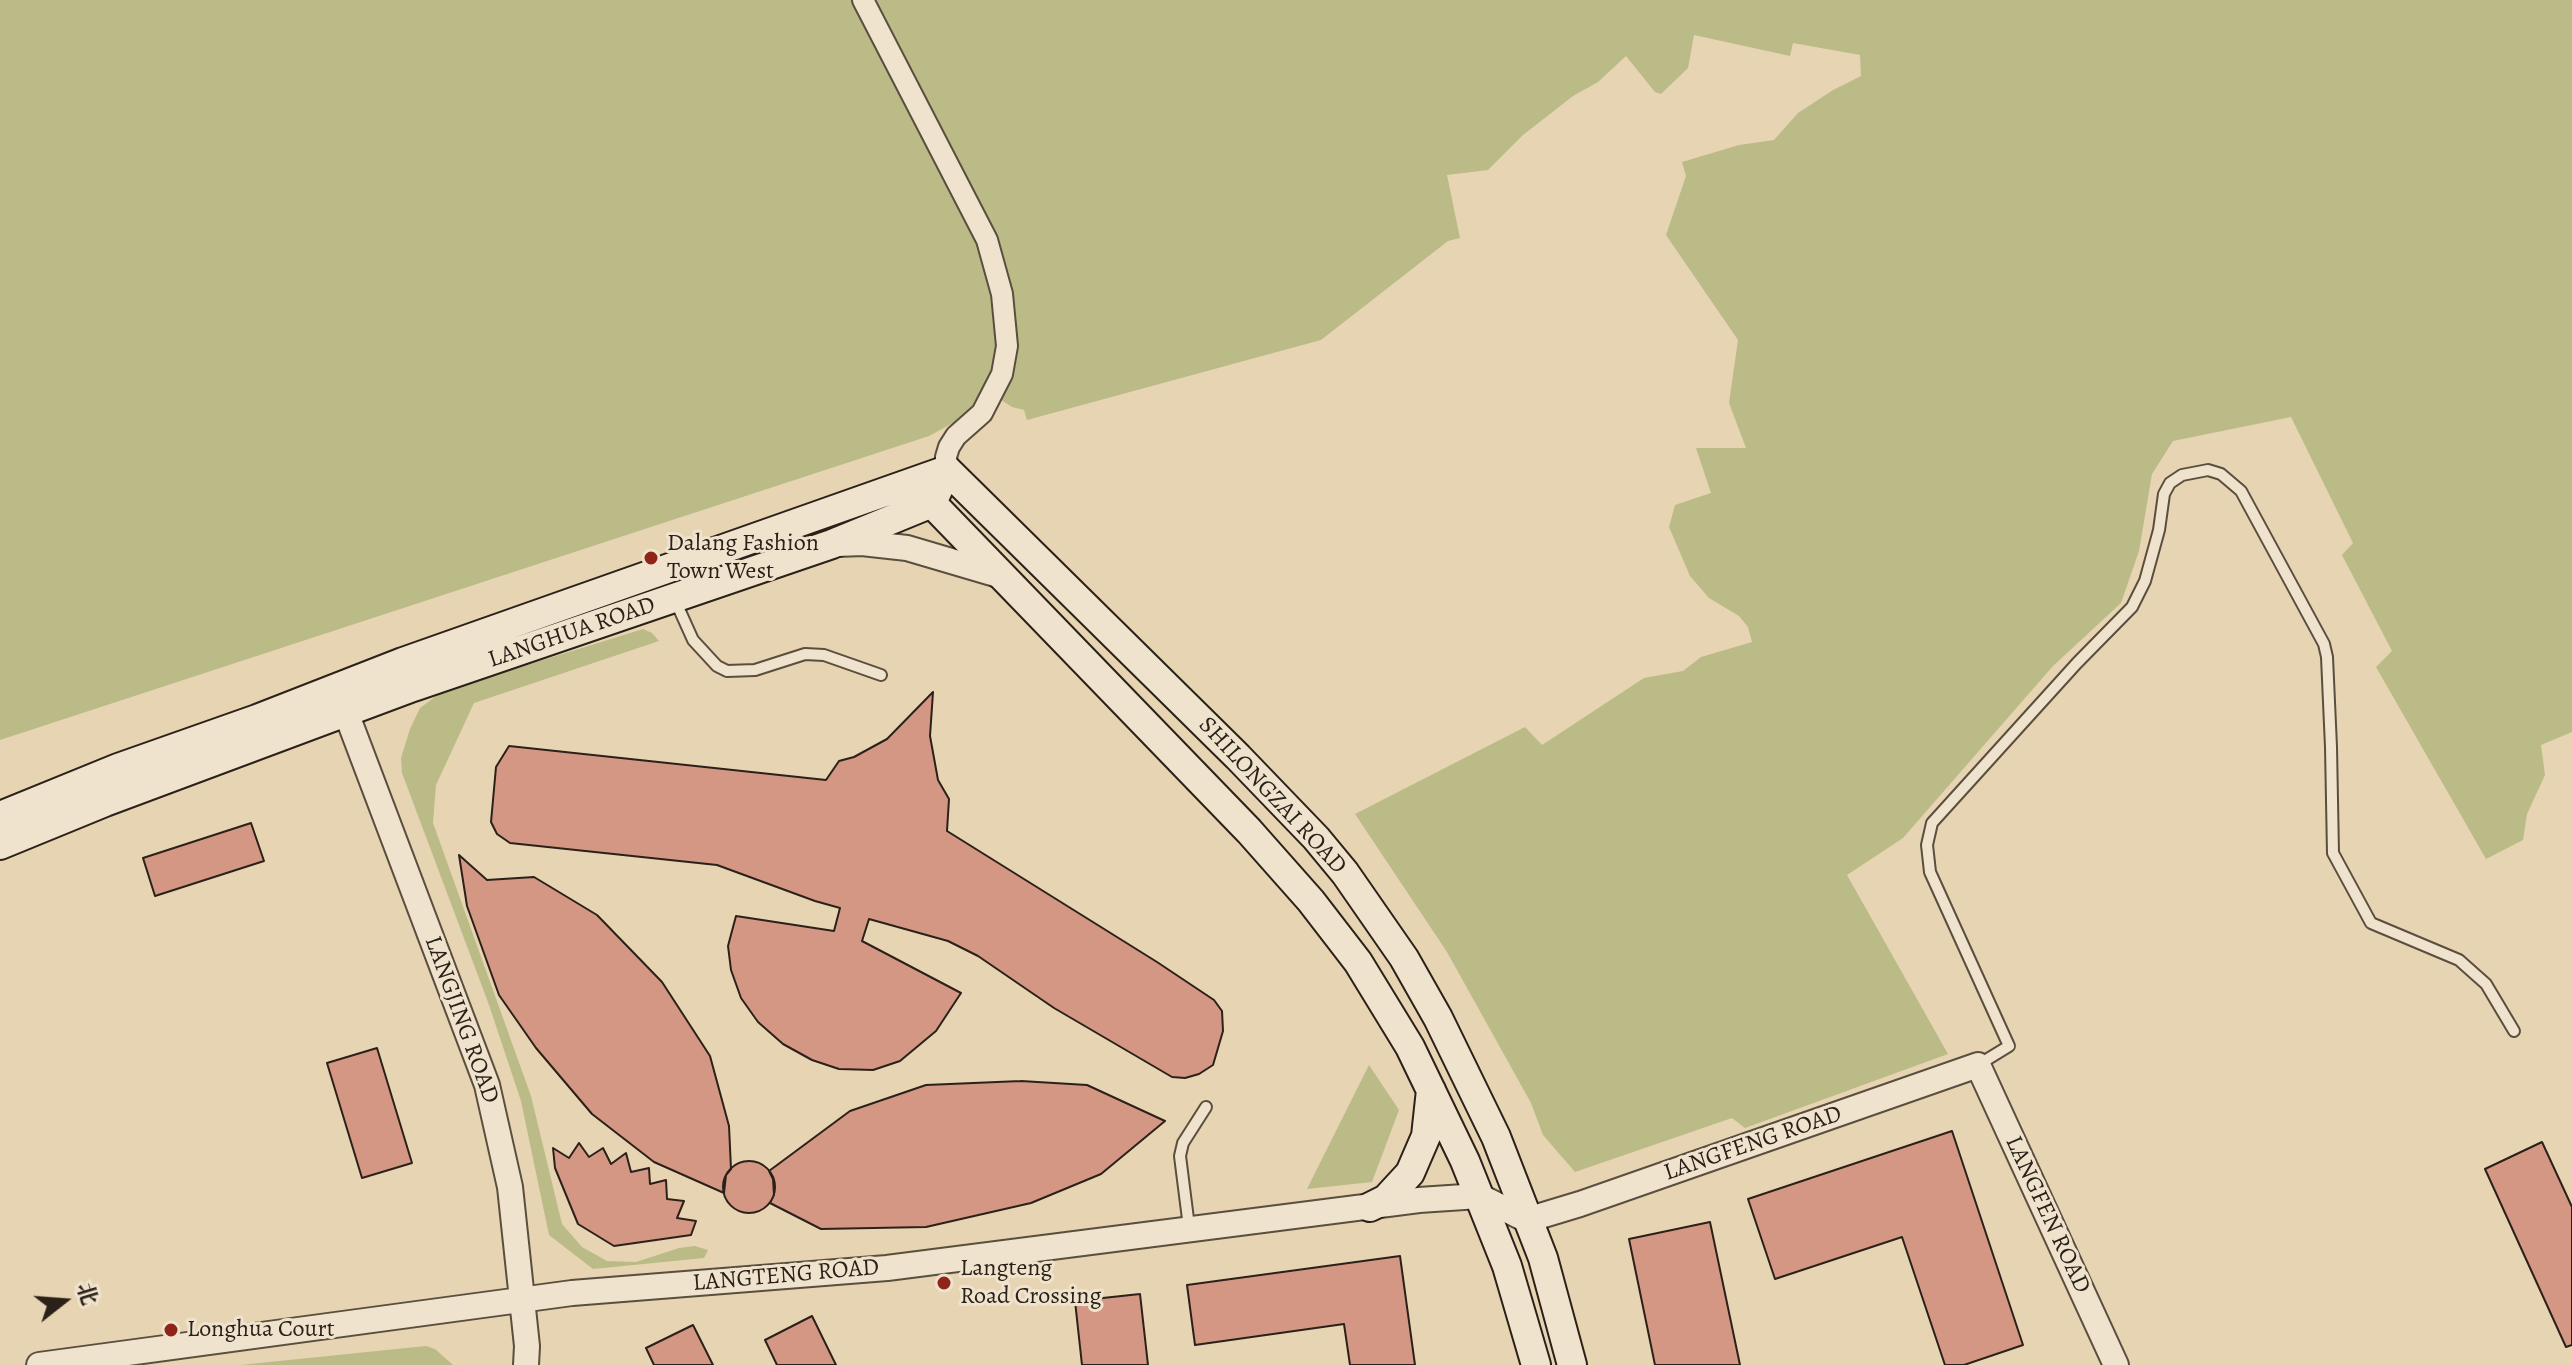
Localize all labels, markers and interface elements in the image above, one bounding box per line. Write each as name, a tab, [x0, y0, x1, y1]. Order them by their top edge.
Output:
place label: Dalang Fashion Town West	[667, 530, 819, 586]
marker: Dalang Fashion Town West	[642, 549, 660, 567]
street label: LANGHUA ROAD	[485, 591, 659, 675]
street label: SHILONGZAI ROAD	[1192, 711, 1352, 881]
street label: LANGJING ROAD	[417, 932, 505, 1108]
street label: LANGFENG ROAD	[1660, 1100, 1846, 1188]
street label: LANGFEN ROAD	[1998, 1132, 2096, 1298]
street label: LANGTENG ROAD	[692, 1254, 880, 1298]
place label: Langteng Road Crossing	[960, 1255, 1101, 1311]
north arrow	[24, 1261, 104, 1341]
marker: Langteng Road Crossing	[935, 1274, 953, 1292]
text: 北	[69, 1279, 105, 1309]
place label: Longhua Court	[187, 1316, 335, 1344]
marker: Longhua Court	[162, 1321, 180, 1339]

